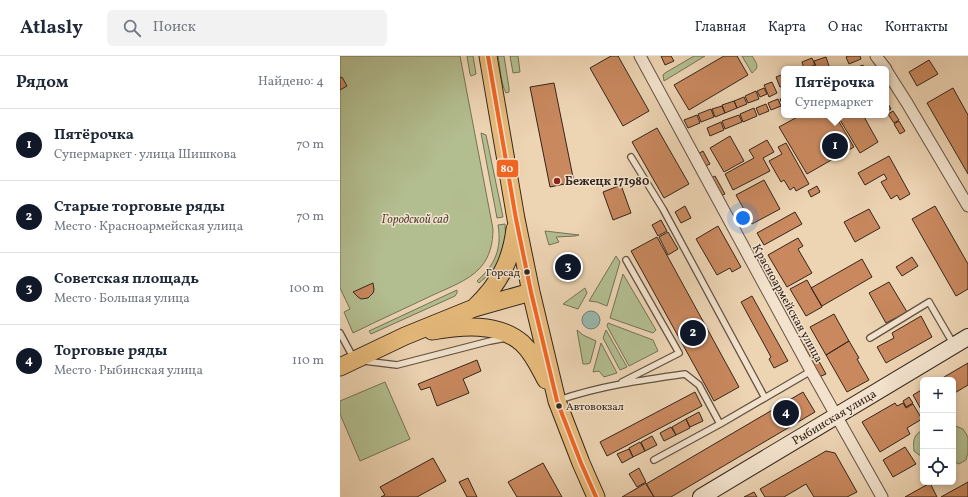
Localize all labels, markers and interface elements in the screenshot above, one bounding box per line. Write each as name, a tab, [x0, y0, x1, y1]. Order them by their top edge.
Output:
search box	[107, 10, 387, 46]
text: Atlasly	[20, 15, 83, 41]
icon: search	[121, 17, 143, 39]
text: Поиск	[153, 17, 196, 38]
text: Главная	[695, 18, 746, 37]
text: Карта	[768, 18, 806, 37]
text: О нас	[828, 18, 863, 37]
text: Контакты	[885, 18, 948, 37]
popup	[781, 66, 889, 118]
text: Рядом	[16, 71, 69, 94]
text: Найдено: 4	[258, 73, 324, 91]
text: Пятёрочка	[795, 73, 875, 94]
text: Супермаркет	[795, 94, 873, 112]
text: Пятёрочка	[54, 125, 134, 146]
pin: 1	[822, 131, 848, 161]
text: 1	[26, 136, 32, 154]
text: 70 m	[296, 136, 324, 154]
text: Супермаркет · улица Шишкова	[54, 146, 236, 164]
line badge: 80	[496, 159, 519, 178]
text: 80	[501, 162, 514, 177]
place label: Бежецк 171980	[565, 174, 649, 190]
marker: Бежецк 171980	[552, 176, 562, 186]
text: Старые торговые ряды	[54, 197, 225, 218]
text: 2	[26, 208, 32, 226]
text: 70 m	[296, 208, 324, 226]
your location	[733, 208, 753, 228]
park label: Городской сад	[382, 212, 449, 228]
text: Место · Красноармейская улица	[54, 218, 243, 236]
street label: Красноармейская улица	[748, 241, 826, 366]
pin: 3	[555, 252, 581, 282]
place label: Горсад	[486, 266, 521, 281]
marker: Горсад	[522, 267, 532, 277]
text: Советская площадь	[54, 269, 199, 290]
text: 3	[26, 280, 32, 298]
text: 100 m	[289, 280, 324, 298]
text: Место · Большая улица	[54, 290, 190, 308]
pin: 2	[680, 318, 706, 348]
text: Торговые ряды	[54, 341, 167, 362]
text: 4	[25, 352, 33, 370]
text: 110 m	[292, 352, 324, 370]
text: Место · Рыбинская улица	[54, 362, 203, 380]
map controls	[920, 377, 956, 485]
button: +	[920, 377, 956, 413]
street label: Рыбинская улица	[789, 386, 880, 449]
pin: 4	[773, 398, 799, 428]
place label: Автовокзал	[566, 400, 624, 415]
marker: Автовокзал	[554, 401, 564, 411]
button: −	[920, 413, 956, 449]
button: locate	[920, 449, 956, 485]

